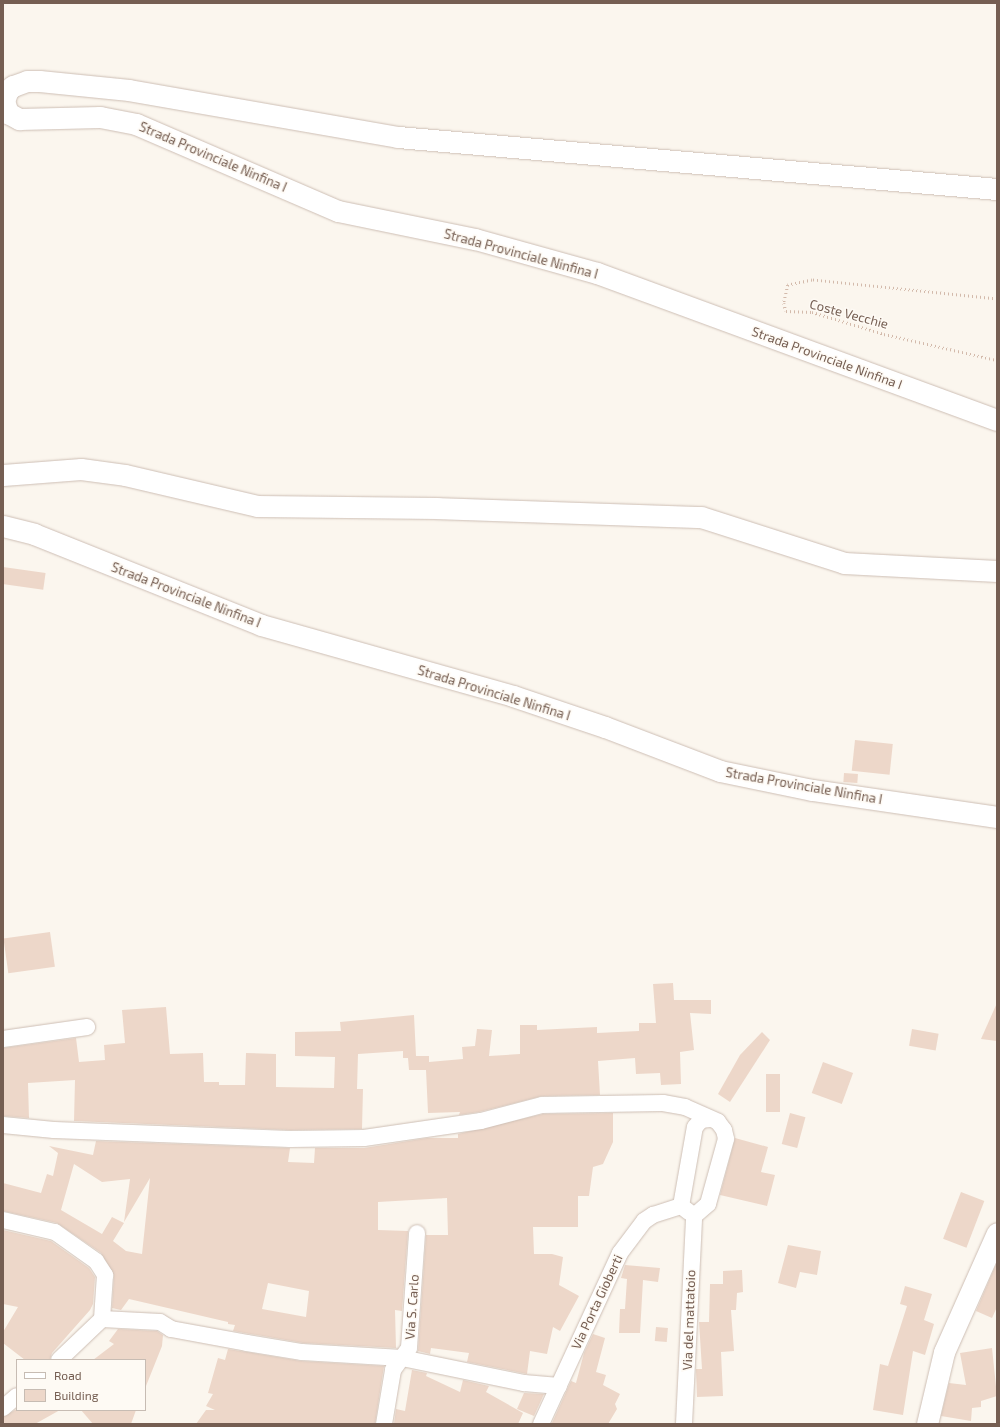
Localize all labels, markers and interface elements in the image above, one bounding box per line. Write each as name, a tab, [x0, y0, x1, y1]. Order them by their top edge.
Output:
street label: Strada Provinciale Ninfina I	[137, 119, 289, 195]
street label: Strada Provinciale Ninfina I	[442, 226, 600, 282]
street label: Coste Vecchie	[808, 296, 890, 332]
street label: Strada Provinciale Ninfina I	[750, 323, 904, 393]
street label: Strada Provinciale Ninfina I	[109, 559, 263, 631]
street label: Strada Provinciale Ninfina I	[416, 662, 572, 724]
street label: Strada Provinciale Ninfina I	[724, 765, 884, 807]
street label: Via Porta Gioberti	[568, 1252, 626, 1352]
street label: Via del mattatoio	[679, 1269, 699, 1371]
street label: Via S. Carlo	[402, 1274, 422, 1340]
legend	[16, 1359, 146, 1411]
text: Road	[54, 1368, 82, 1382]
text: Building	[54, 1388, 98, 1402]

